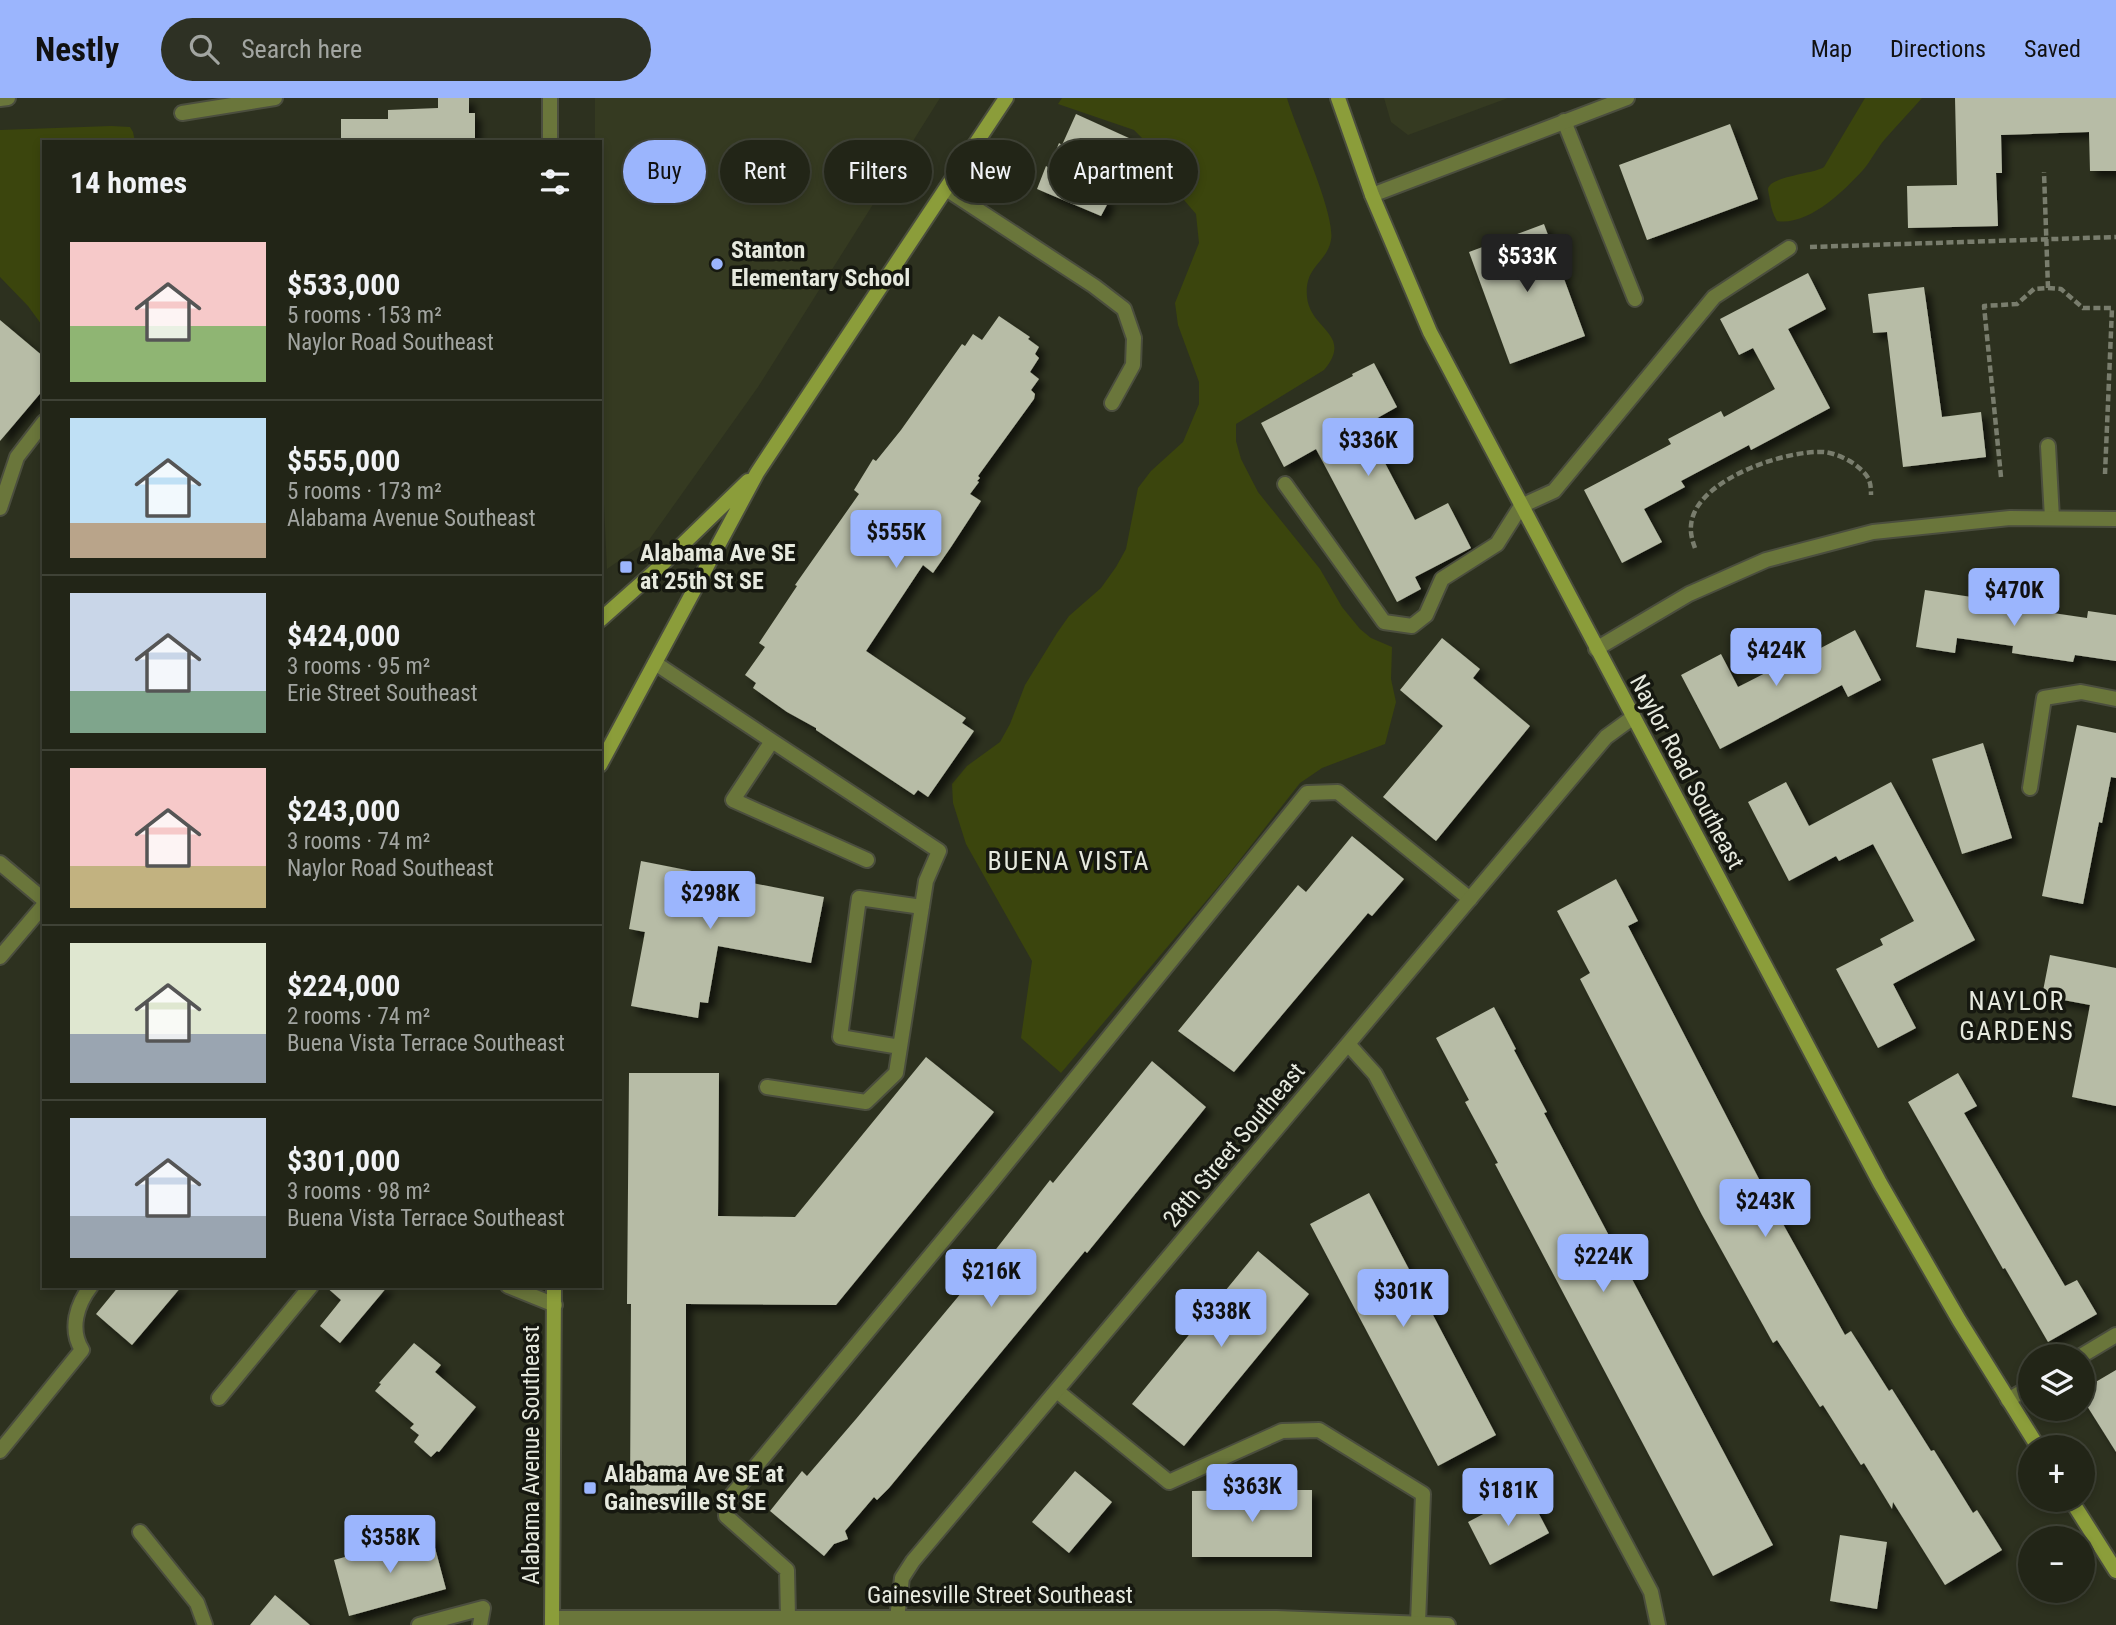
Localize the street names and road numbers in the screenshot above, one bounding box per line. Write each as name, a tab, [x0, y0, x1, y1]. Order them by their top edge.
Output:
street label: Naylor Road Southeast	[1624, 670, 1750, 874]
street label: 28th Street Southeast	[1157, 1057, 1311, 1233]
street label: Alabama Avenue Southeast	[517, 1325, 545, 1585]
street label: Gainesville Street Southeast	[867, 1581, 1133, 1609]

